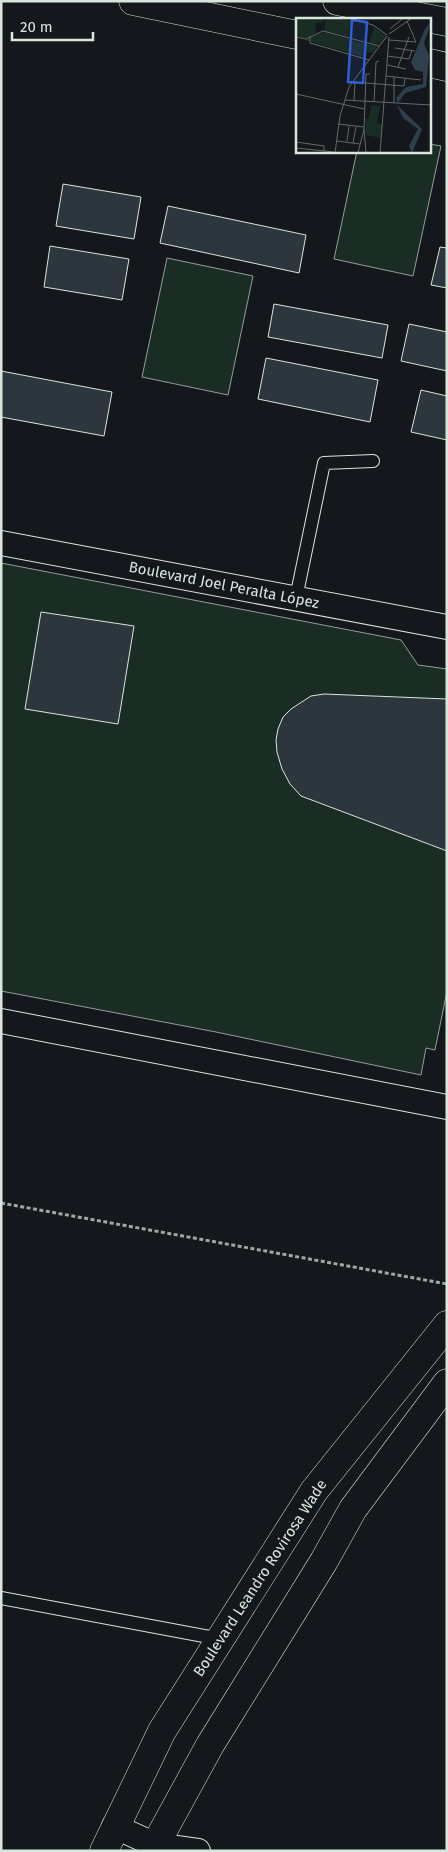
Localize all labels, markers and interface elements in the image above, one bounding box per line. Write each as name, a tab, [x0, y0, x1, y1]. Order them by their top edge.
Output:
scale bar	[12, 10, 94, 42]
text: 20 m	[20, 18, 53, 36]
inset map	[296, 18, 430, 152]
street label: Boulevard Joel Peralta López	[127, 558, 321, 612]
street label: Boulevard Leandro Rovirosa Wade	[189, 1476, 331, 1680]

